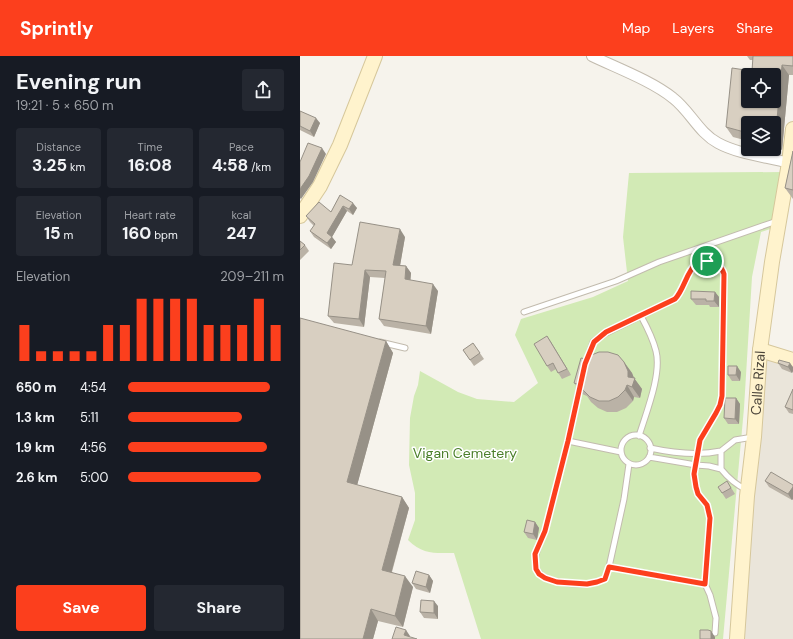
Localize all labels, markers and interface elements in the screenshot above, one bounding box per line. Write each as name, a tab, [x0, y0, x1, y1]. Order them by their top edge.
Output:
text: Sprintly	[20, 16, 93, 41]
text: Map	[622, 19, 650, 37]
text: Layers	[672, 19, 714, 37]
text: Share	[736, 19, 773, 37]
text: Evening run	[16, 67, 142, 96]
map controls	[741, 68, 781, 156]
button: locate	[741, 68, 781, 108]
button: share	[242, 69, 284, 111]
text: 19:21 · 5 × 650 m	[16, 97, 114, 114]
button: layers	[741, 116, 781, 156]
text: Distance	[36, 140, 81, 154]
text: Time	[138, 140, 162, 154]
text: Pace	[229, 140, 254, 154]
text: 3.25	[32, 154, 67, 176]
text: 16:08	[128, 154, 172, 176]
text: 4:58	[212, 154, 248, 176]
text: km	[67, 160, 85, 174]
text: /km	[248, 160, 271, 174]
text: Elevation	[36, 208, 82, 222]
text: Heart rate	[124, 208, 176, 222]
text: kcal	[231, 208, 251, 222]
text: 15	[44, 222, 61, 244]
text: 160	[122, 222, 151, 244]
text: 247	[226, 222, 256, 244]
text: m	[61, 228, 73, 242]
text: bpm	[151, 228, 178, 242]
pin	[690, 244, 724, 278]
icon: arrive	[696, 250, 718, 272]
text: Elevation	[16, 268, 70, 285]
text: 209–211 m	[220, 268, 284, 285]
street label: Calle Rizal	[747, 350, 769, 416]
text: 650 m	[16, 379, 57, 396]
text: 4:54	[80, 379, 106, 396]
text: 1.3 km	[16, 409, 55, 426]
text: 5:11	[80, 409, 99, 426]
text: 1.9 km	[16, 439, 55, 456]
text: 4:56	[80, 439, 107, 456]
park label: Vigan Cemetery	[413, 444, 517, 462]
text: 2.6 km	[16, 469, 57, 486]
text: 5:00	[80, 469, 108, 486]
button: Save	[16, 585, 146, 631]
button: Share	[154, 585, 284, 631]

